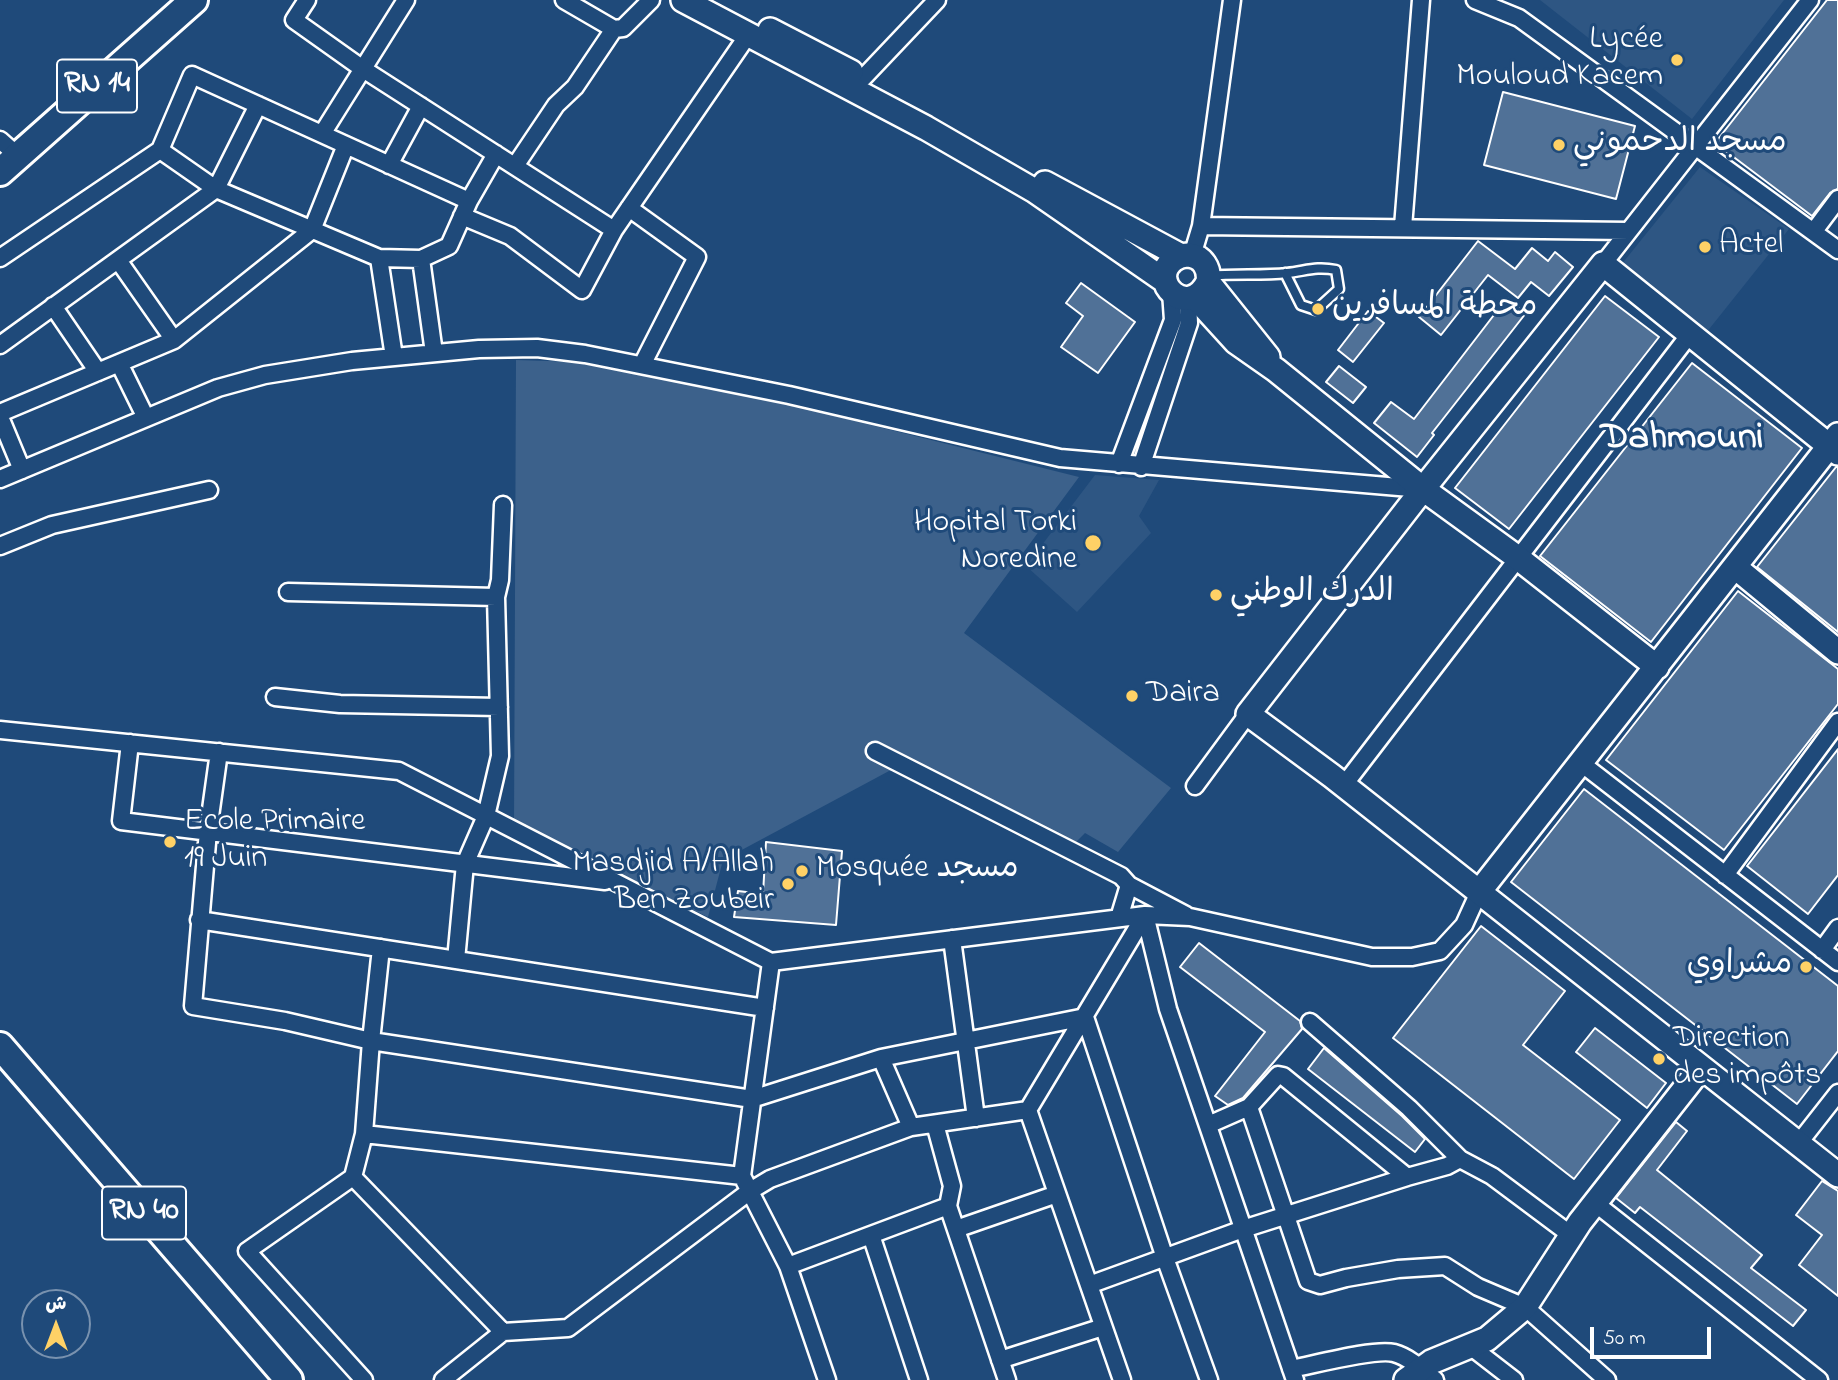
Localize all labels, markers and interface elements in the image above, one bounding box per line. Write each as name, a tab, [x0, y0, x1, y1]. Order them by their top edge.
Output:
place label: Lycée Mouloud Kacem	[1456, 23, 1663, 98]
marker: Lycée Mouloud Kacem	[1669, 52, 1685, 68]
road number: RN 14	[57, 60, 137, 113]
place label: مسجد الدحموني	[1573, 126, 1787, 164]
marker: مسجد الدحموني	[1551, 137, 1567, 153]
place label: Actel	[1719, 228, 1783, 266]
marker: Actel	[1697, 239, 1713, 255]
place label: محطة المسافرين	[1332, 290, 1537, 328]
marker: محطة المسافرين	[1310, 301, 1326, 317]
district label: Dahmouni	[1601, 418, 1763, 464]
place label: Hopital Torki Noredine	[914, 506, 1077, 581]
marker: Hopital Torki Noredine	[1083, 533, 1103, 553]
place label: الدرك الوطني	[1230, 576, 1394, 614]
marker: الدرك الوطني	[1208, 587, 1224, 603]
place label: Daira	[1146, 677, 1220, 715]
marker: Daira	[1124, 688, 1140, 704]
place label: Ecole Primaire 19 Juin	[184, 805, 365, 880]
marker: Ecole Primaire 19 Juin	[162, 834, 178, 850]
place label: Masdjid A/Allah Ben Zoubeir	[572, 847, 774, 922]
place label: Mosquée مسجد	[816, 852, 1019, 890]
marker: Mosquée مسجد	[794, 863, 810, 879]
marker: Masdjid A/Allah Ben Zoubeir	[780, 876, 796, 892]
place label: مشراوي	[1687, 948, 1792, 986]
marker: مشراوي	[1798, 959, 1814, 975]
place label: Direction des impôts	[1673, 1022, 1821, 1097]
marker: Direction des impôts	[1651, 1051, 1667, 1067]
road number: RN 40	[102, 1186, 186, 1240]
north arrow	[21, 1289, 91, 1359]
text: ش	[46, 1291, 66, 1318]
scale bar	[1593, 1314, 1714, 1358]
text: 50 m	[1603, 1324, 1646, 1354]

